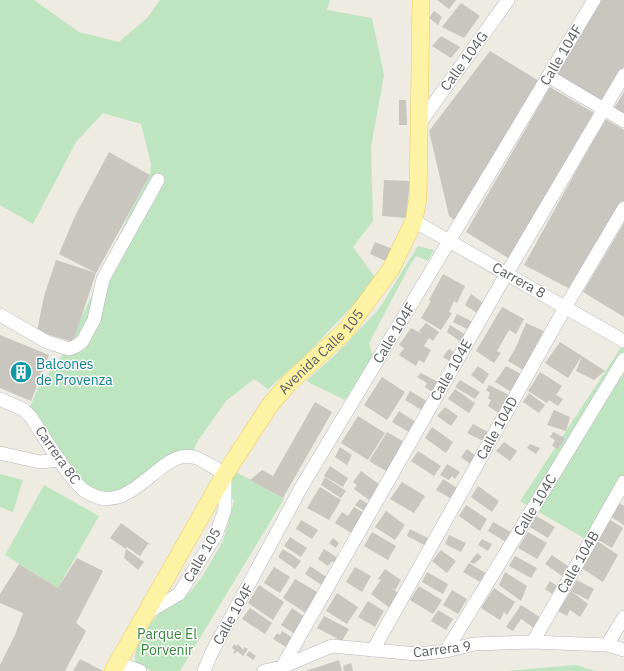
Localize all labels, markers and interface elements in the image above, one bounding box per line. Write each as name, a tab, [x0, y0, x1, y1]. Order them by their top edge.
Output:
street label: Calle 104F	[536, 21, 586, 89]
street label: Calle 104G	[436, 28, 492, 94]
street label: Carrera 8	[489, 258, 549, 302]
street label: Calle 104F	[369, 299, 419, 367]
street label: Avenida Calle 105	[274, 305, 367, 398]
street label: Calle 104E	[426, 336, 476, 404]
place label: Balcones de Provenza	[36, 355, 113, 389]
building icon: Balcones de Provenza	[8, 359, 34, 385]
street label: Calle 104D	[472, 393, 522, 463]
street label: Carrera 8C	[31, 422, 85, 488]
street label: Calle 104C	[510, 471, 561, 539]
street label: Calle 105	[179, 525, 225, 585]
street label: Calle 104B	[553, 528, 603, 596]
street label: Calle 104F	[209, 580, 257, 648]
park label: Parque El Porvenir	[137, 625, 197, 659]
street label: Carrera 9	[412, 637, 472, 661]

